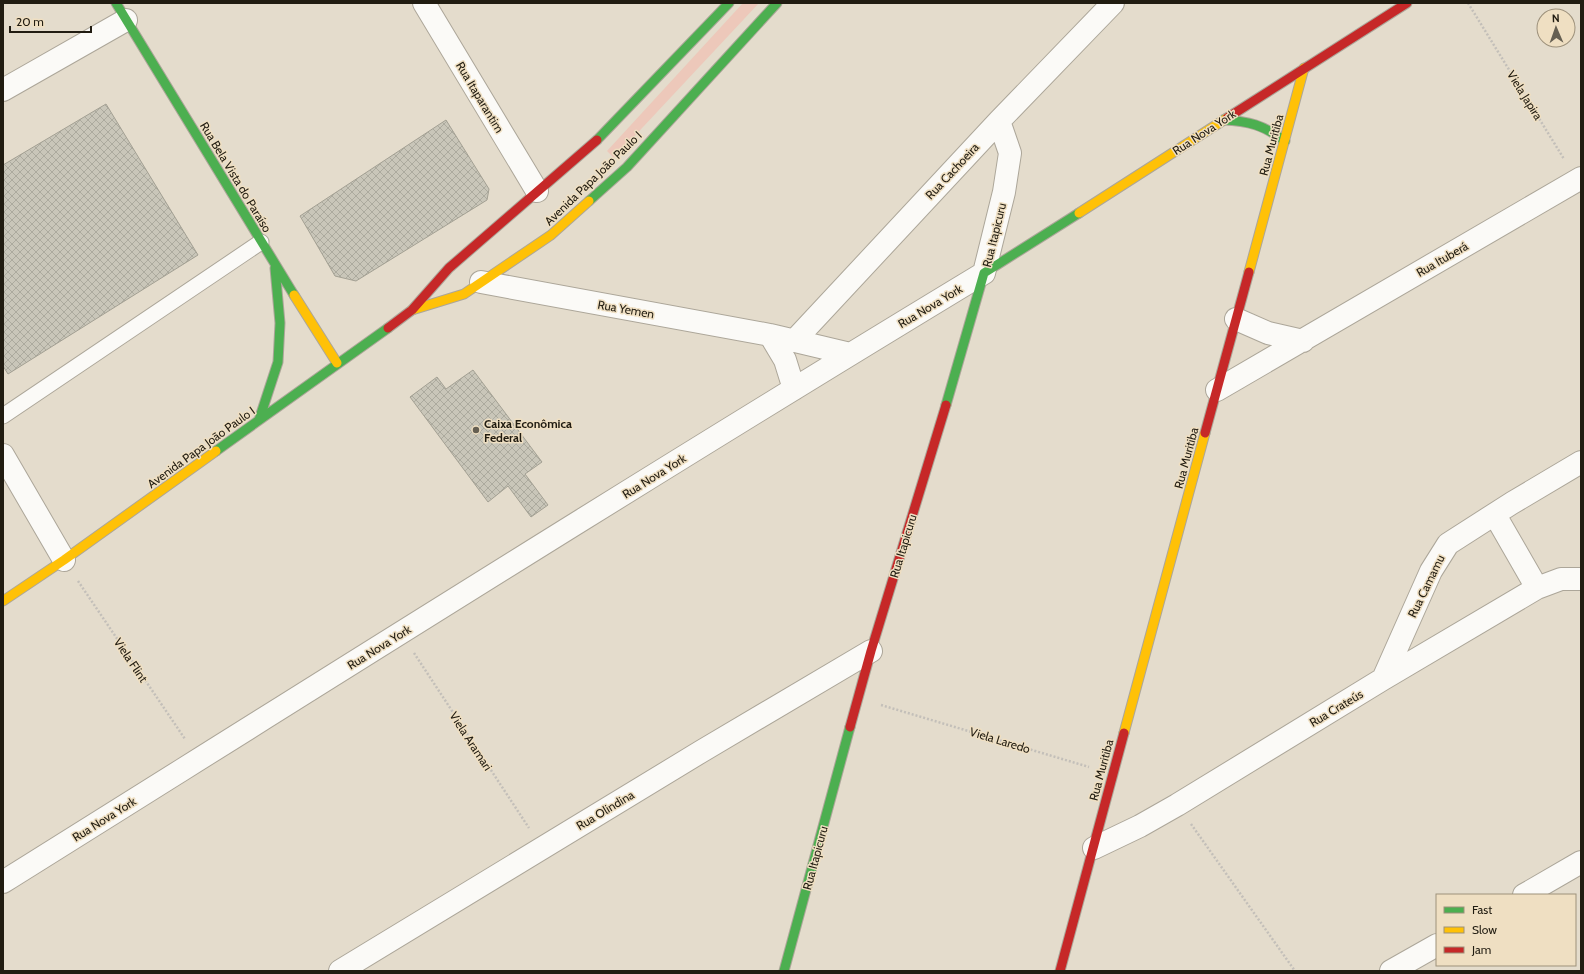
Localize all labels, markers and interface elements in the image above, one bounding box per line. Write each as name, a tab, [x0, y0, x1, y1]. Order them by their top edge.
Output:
scale bar	[10, 8, 91, 34]
north arrow	[1536, 8, 1576, 48]
text: N	[1552, 11, 1560, 25]
text: 20 m	[16, 14, 44, 29]
street label: Rua Itaparantim	[453, 59, 507, 135]
street label: Viela Japira	[1504, 68, 1546, 123]
street label: Rua Nova York	[1170, 106, 1239, 158]
street label: Rua Muritiba	[1256, 112, 1286, 177]
street label: Rua Bela Vista do Paraíso	[197, 119, 275, 235]
street label: Avenida Papa João Paulo I	[541, 128, 645, 228]
street label: Rua Cachoeira	[922, 139, 982, 202]
street label: Rua Itapicuru	[979, 201, 1009, 269]
street label: Rua Ituberá	[1413, 238, 1471, 280]
street label: Rua Nova York	[895, 281, 965, 331]
street label: Rua Yemen	[597, 297, 656, 321]
street label: Avenida Papa João Paulo I	[144, 403, 258, 491]
place label: Caixa Econômica Federal	[484, 416, 572, 445]
marker: Caixa Econômica Federal	[471, 425, 481, 435]
street label: Rua Muritiba	[1171, 425, 1201, 490]
street label: Rua Nova York	[619, 450, 689, 502]
street label: Rua Itapicuru	[886, 512, 920, 580]
street label: Rua Camamu	[1404, 552, 1448, 620]
street label: Rua Nova York	[344, 621, 414, 673]
street label: Viela Flint	[111, 635, 151, 685]
street label: Rua Crateús	[1306, 686, 1366, 730]
street label: Viela Aramari	[446, 709, 496, 773]
street label: Viela Laredo	[968, 724, 1033, 756]
street label: Rua Muritiba	[1086, 737, 1116, 802]
street label: Rua Olindina	[573, 787, 637, 833]
street label: Rua Nova York	[69, 793, 139, 845]
street label: Rua Itapicuru	[799, 824, 831, 892]
legend	[1436, 894, 1576, 966]
text: Fast	[1472, 902, 1492, 917]
text: Slow	[1472, 922, 1497, 937]
text: Jam	[1471, 942, 1491, 957]

